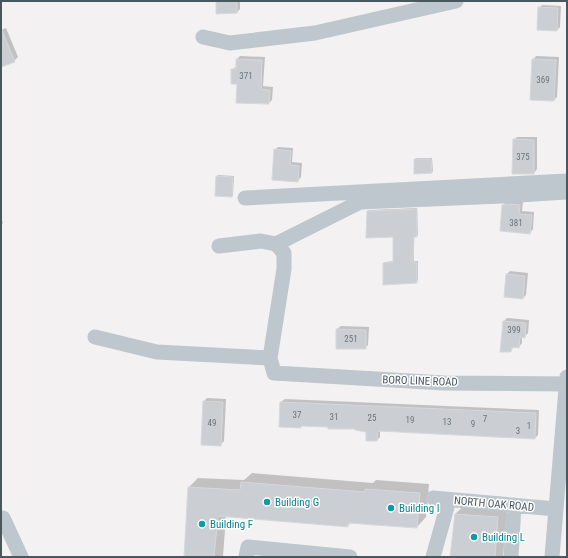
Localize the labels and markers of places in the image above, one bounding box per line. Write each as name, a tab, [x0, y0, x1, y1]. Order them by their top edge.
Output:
place label: Building G	[275, 496, 319, 509]
marker: Building G	[262, 497, 272, 507]
place label: Building I	[399, 502, 439, 515]
marker: Building I	[386, 503, 396, 513]
place label: Building F	[210, 518, 253, 531]
marker: Building F	[197, 519, 207, 529]
place label: Building L	[482, 531, 525, 544]
marker: Building L	[469, 532, 479, 542]

